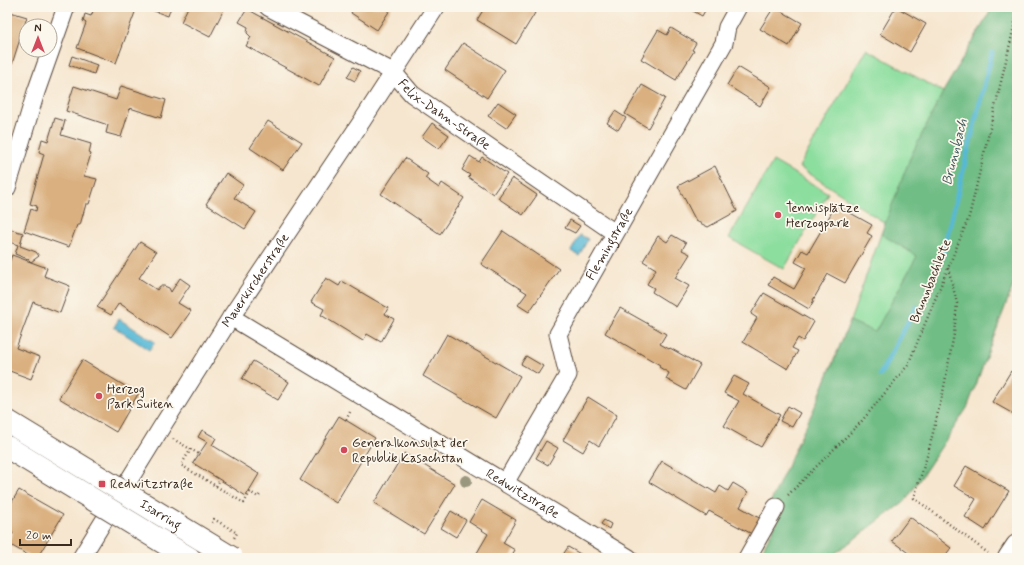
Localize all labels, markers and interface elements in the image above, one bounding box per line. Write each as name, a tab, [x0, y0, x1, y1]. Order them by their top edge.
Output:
north arrow	[18, 18, 58, 58]
text: N	[34, 22, 42, 36]
street label: Felix-Dahn-Straße	[394, 75, 494, 154]
water label: Brunnbach	[938, 117, 972, 187]
place label: Tennisplätze Herzogpark	[786, 200, 859, 232]
street label: Flemingstraße	[582, 204, 637, 283]
marker: Tennisplätze Herzogpark	[773, 210, 783, 220]
street label: Mauerkircherstraße	[218, 230, 293, 331]
street label: Brunnbachleite	[906, 237, 956, 325]
place label: Herzog Park Suiten	[107, 381, 174, 413]
marker: Herzog Park Suiten	[94, 391, 104, 401]
place label: Generalkonsulat der Republik Kasachstan	[352, 435, 468, 467]
marker: Generalkonsulat der Republik Kasachstan	[339, 445, 349, 455]
street label: Redwitzstraße	[483, 465, 563, 522]
place label: Redwitzstraße	[110, 476, 193, 493]
marker: Redwitzstraße	[97, 479, 107, 489]
street label: Isarring	[137, 495, 185, 535]
scale bar	[20, 521, 71, 547]
text: 20 m	[26, 528, 52, 544]

